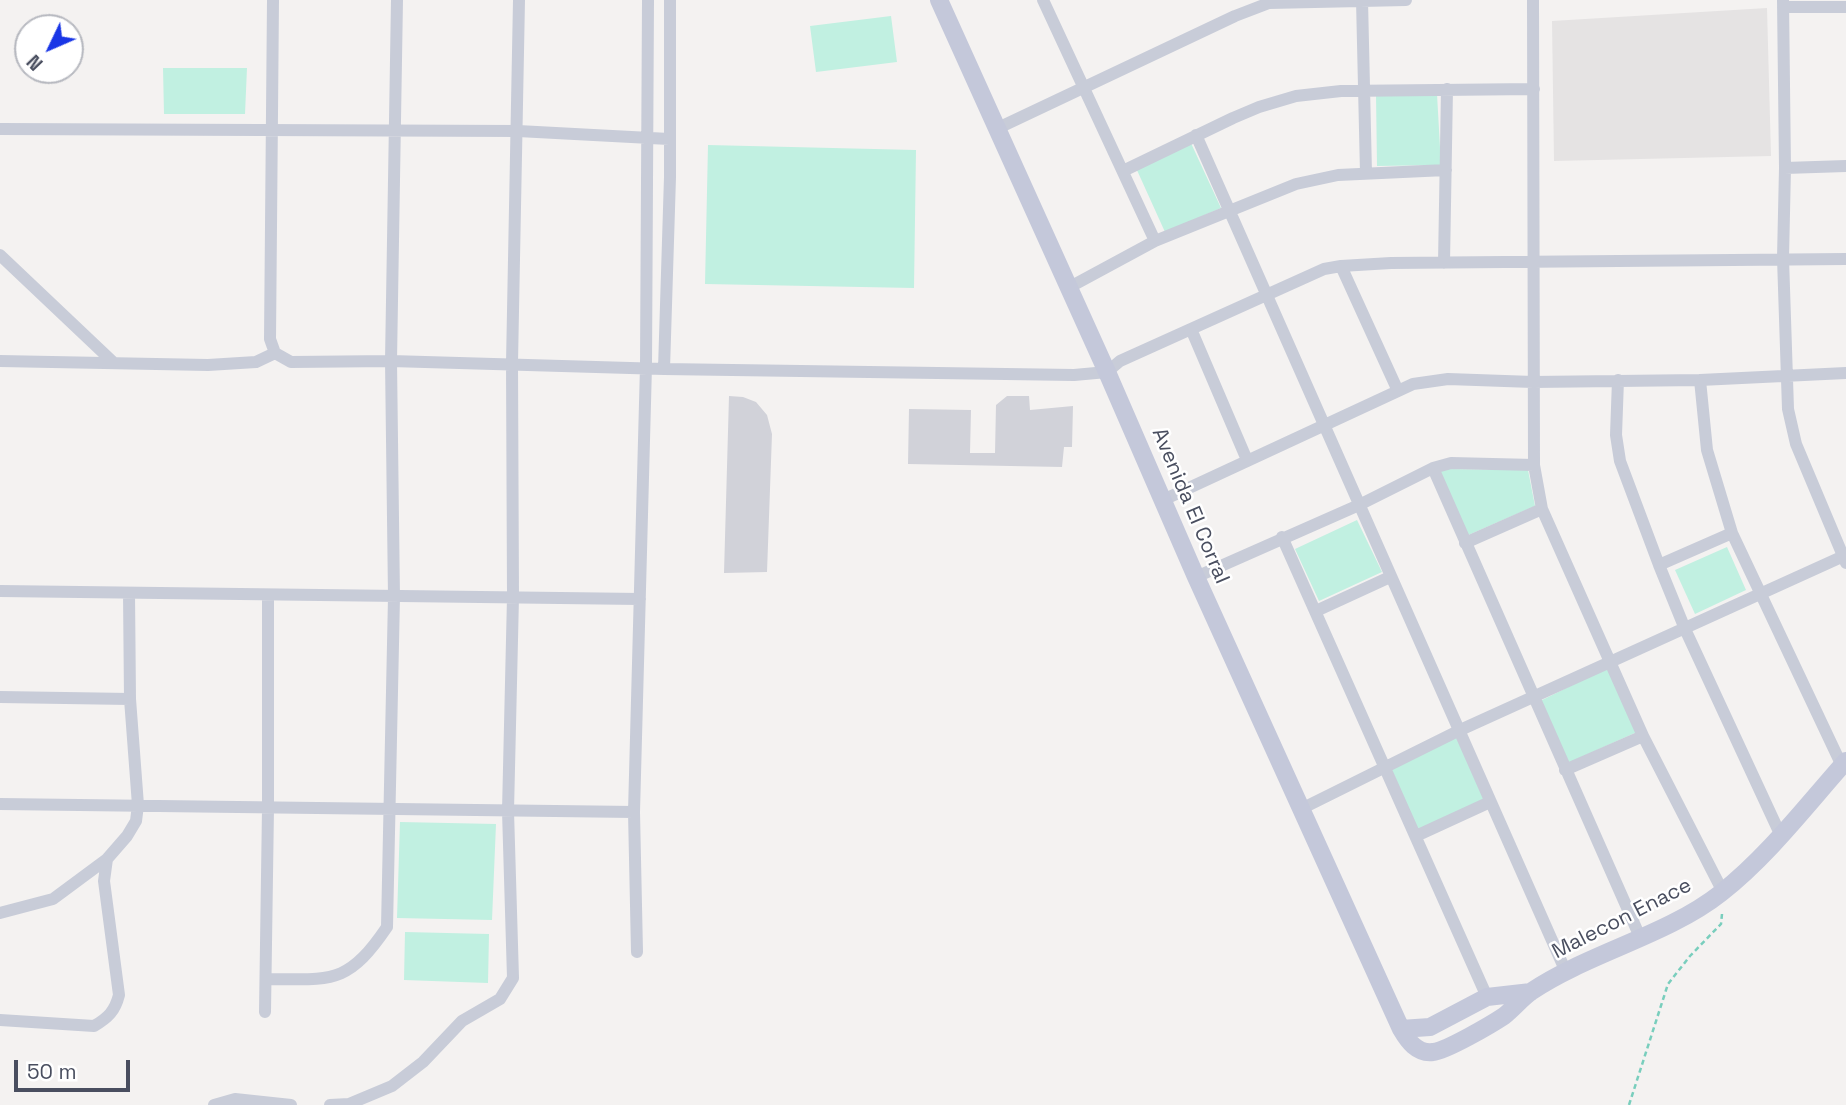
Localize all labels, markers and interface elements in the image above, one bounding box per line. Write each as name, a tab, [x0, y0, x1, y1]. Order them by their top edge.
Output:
north arrow	[14, 14, 84, 84]
text: N	[22, 49, 48, 76]
street label: Avenida El Corral	[1146, 424, 1234, 588]
street label: Malecon Enace	[1548, 873, 1696, 965]
scale bar	[18, 1046, 133, 1090]
text: 50 m	[27, 1058, 77, 1085]

